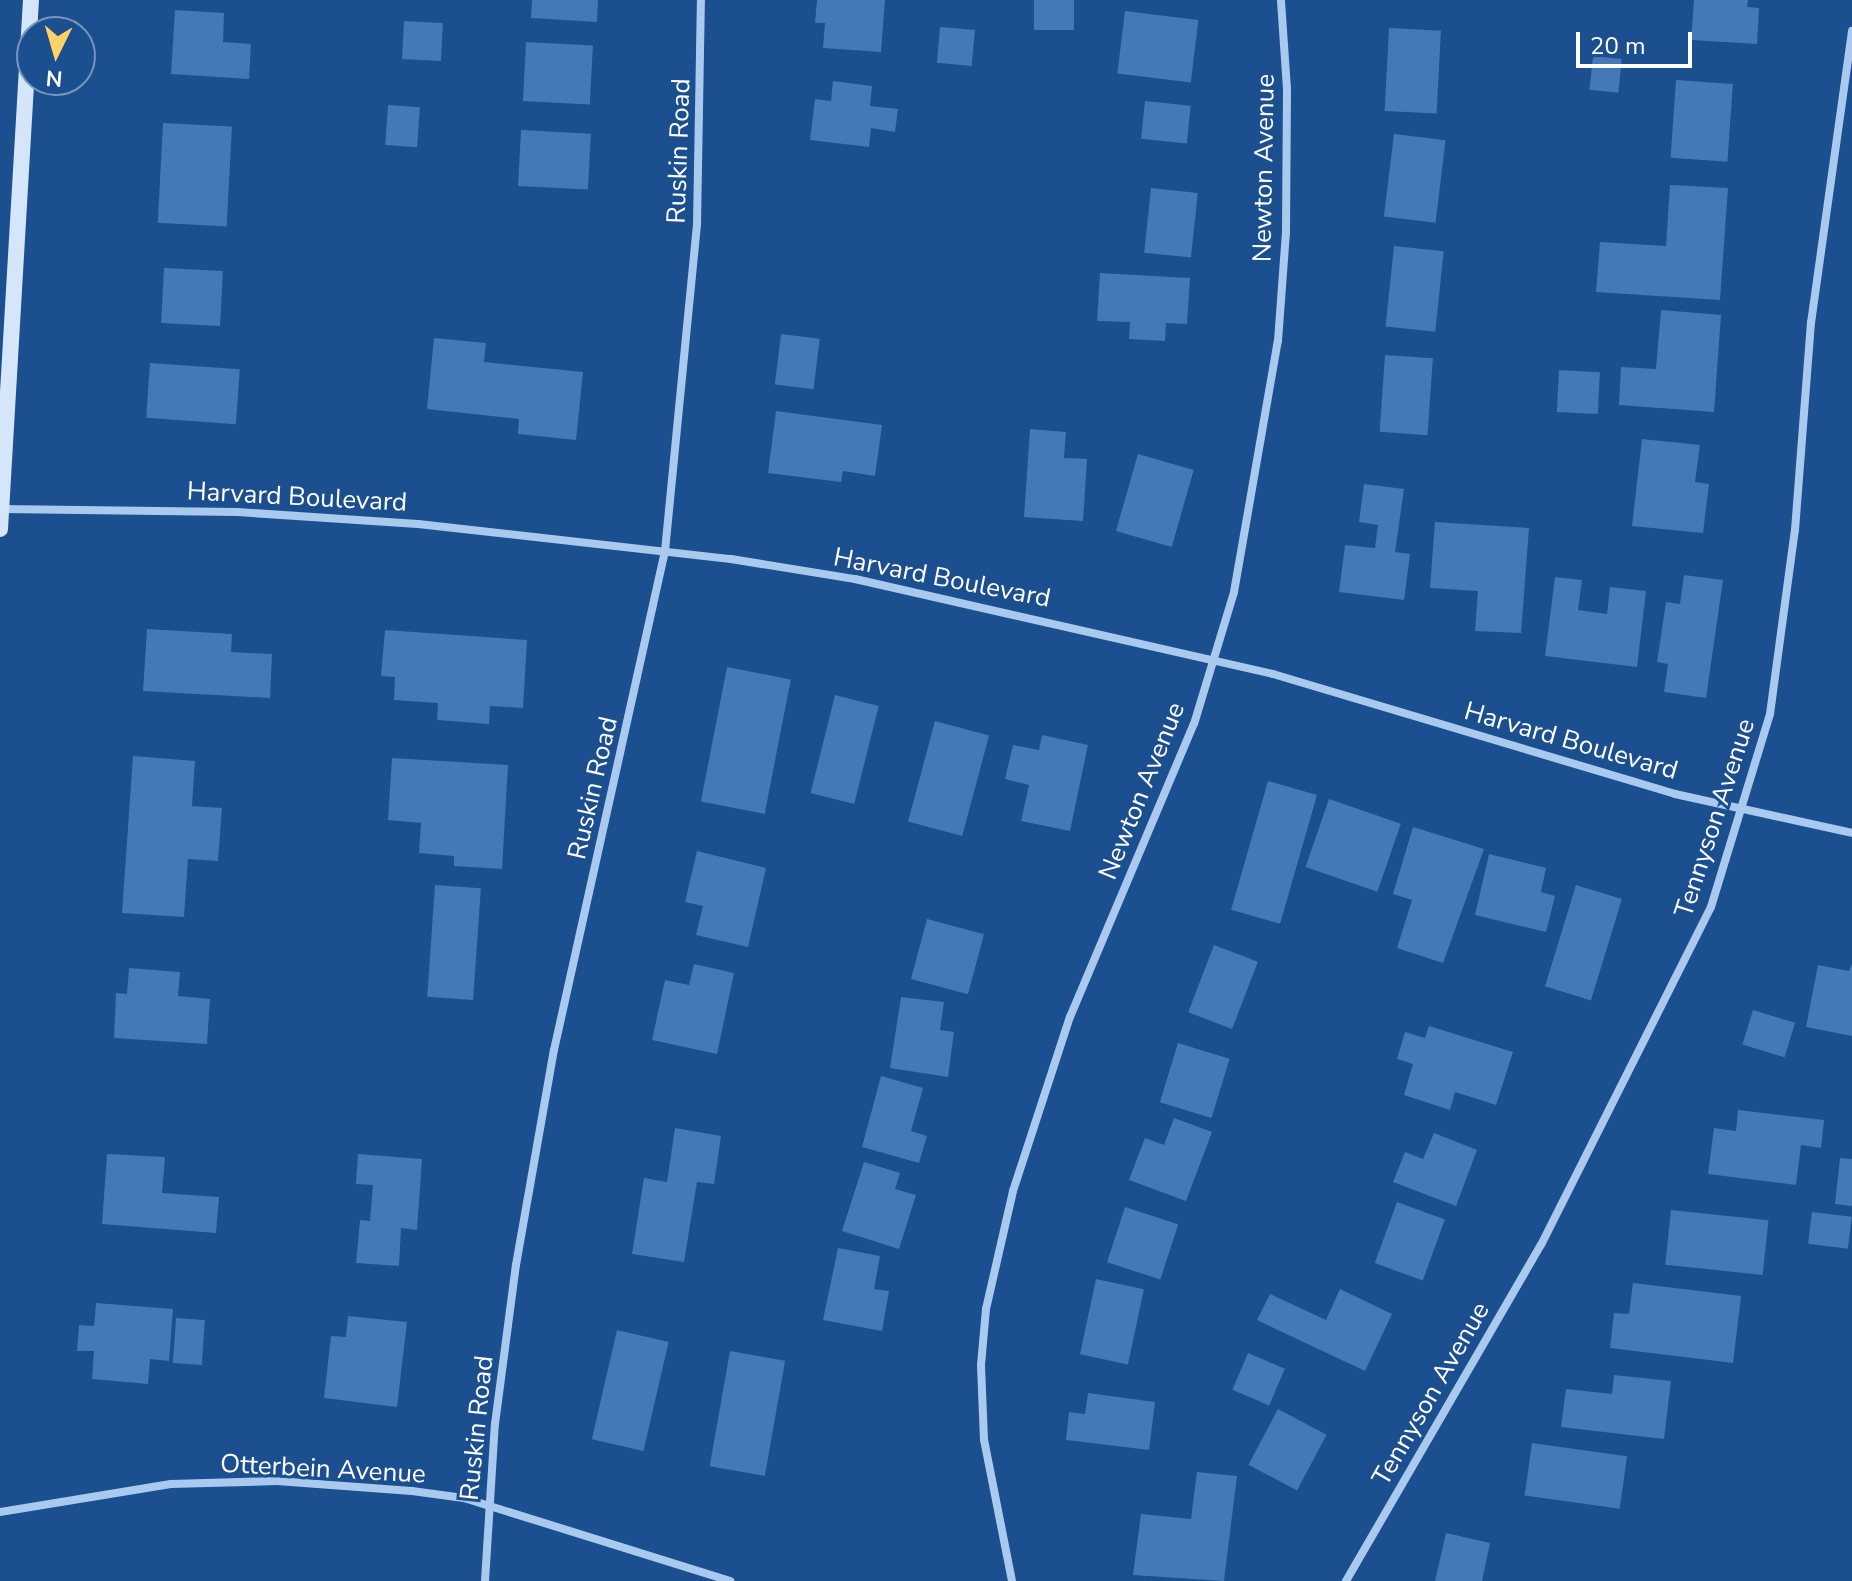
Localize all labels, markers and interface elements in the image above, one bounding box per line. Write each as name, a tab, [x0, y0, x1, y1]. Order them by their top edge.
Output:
north arrow	[16, 16, 96, 96]
scale bar	[1580, 16, 1696, 66]
text: 20 m	[1590, 30, 1646, 62]
text: N	[45, 62, 64, 94]
street label: Newton Avenue	[1247, 74, 1281, 262]
street label: Ruskin Road	[661, 78, 697, 224]
street label: Harvard Boulevard	[186, 476, 408, 518]
street label: Harvard Boulevard	[831, 542, 1053, 614]
street label: Harvard Boulevard	[1461, 696, 1681, 786]
street label: Newton Avenue	[1092, 698, 1192, 884]
street label: Ruskin Road	[561, 714, 625, 862]
street label: Tennyson Avenue	[1668, 715, 1762, 921]
street label: Tennyson Avenue	[1366, 1297, 1496, 1491]
street label: Ruskin Road	[454, 1354, 500, 1502]
street label: Otterbein Avenue	[219, 1448, 427, 1490]

